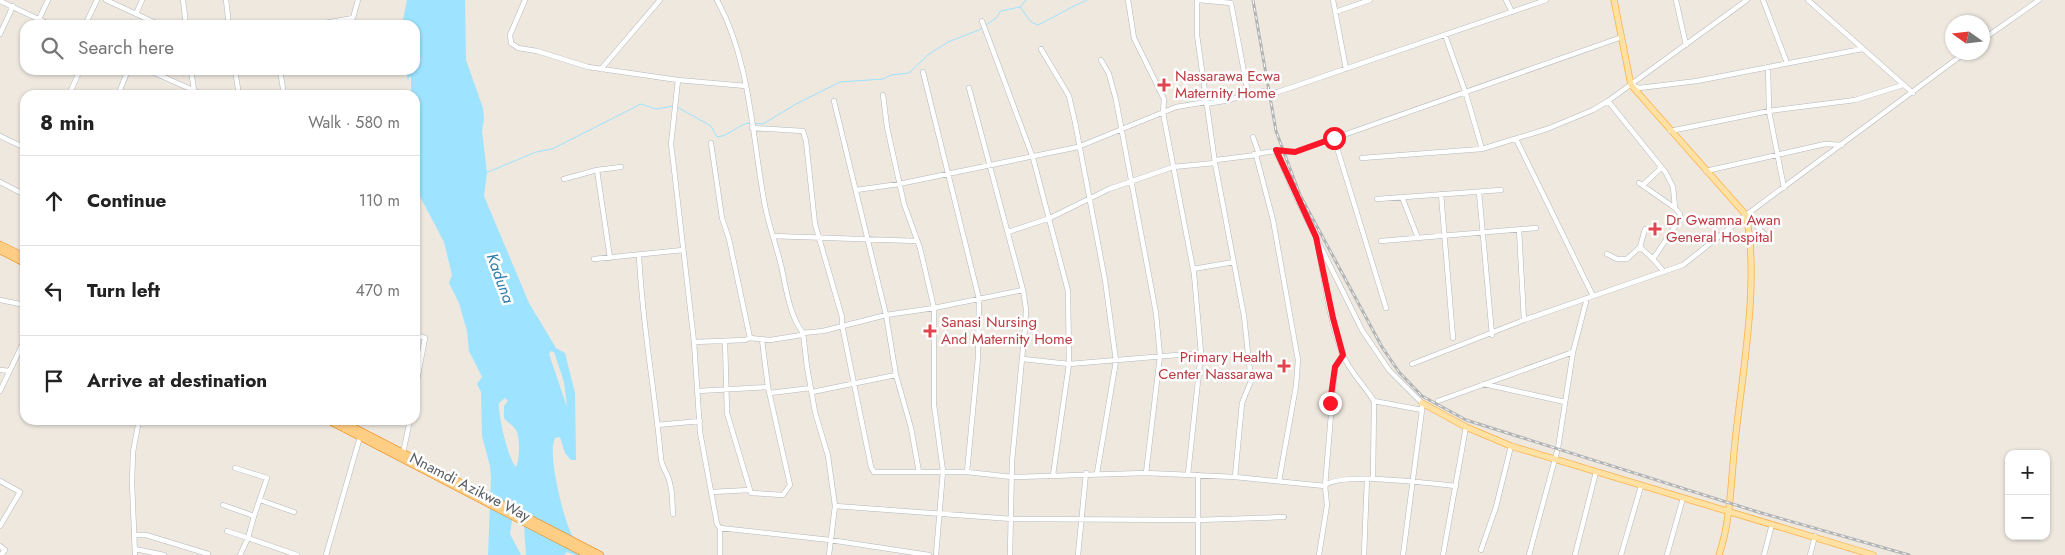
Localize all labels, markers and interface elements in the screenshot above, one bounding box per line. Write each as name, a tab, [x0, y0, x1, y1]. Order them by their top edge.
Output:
north arrow	[1945, 15, 1990, 60]
search box	[20, 20, 420, 75]
icon: search	[38, 34, 66, 62]
text: Search here	[78, 34, 174, 61]
place label: Nassarawa Ecwa Maternity Home	[1175, 65, 1280, 104]
marker: Nassarawa Ecwa Maternity Home	[1157, 78, 1171, 92]
text: 8 min	[40, 108, 95, 138]
text: Walk · 580 m	[308, 111, 400, 134]
route start	[1323, 127, 1346, 150]
icon: ahead	[40, 187, 68, 215]
text: Continue	[87, 187, 166, 214]
text: 110 m	[359, 189, 400, 212]
place label: Dr Gwamna Awan General Hospital	[1666, 209, 1781, 248]
marker: Dr Gwamna Awan General Hospital	[1648, 222, 1662, 236]
water label: Kaduna	[481, 250, 520, 306]
icon: left	[40, 277, 68, 305]
text: Turn left	[87, 277, 160, 304]
text: 470 m	[355, 279, 400, 302]
place label: Sanasi Nursing And Maternity Home	[941, 311, 1073, 350]
marker: Sanasi Nursing And Maternity Home	[923, 324, 937, 338]
place label: Primary Health Center Nassarawa	[1158, 346, 1273, 385]
marker: Primary Health Center Nassarawa	[1277, 359, 1291, 373]
icon: arrive	[40, 367, 68, 395]
text: Arrive at destination	[87, 367, 267, 394]
route end	[1319, 392, 1342, 415]
street label: Nnamdi Azikwe Way	[406, 447, 535, 527]
map controls	[2005, 450, 2050, 540]
button: +	[2005, 450, 2050, 495]
button: −	[2005, 495, 2050, 540]

